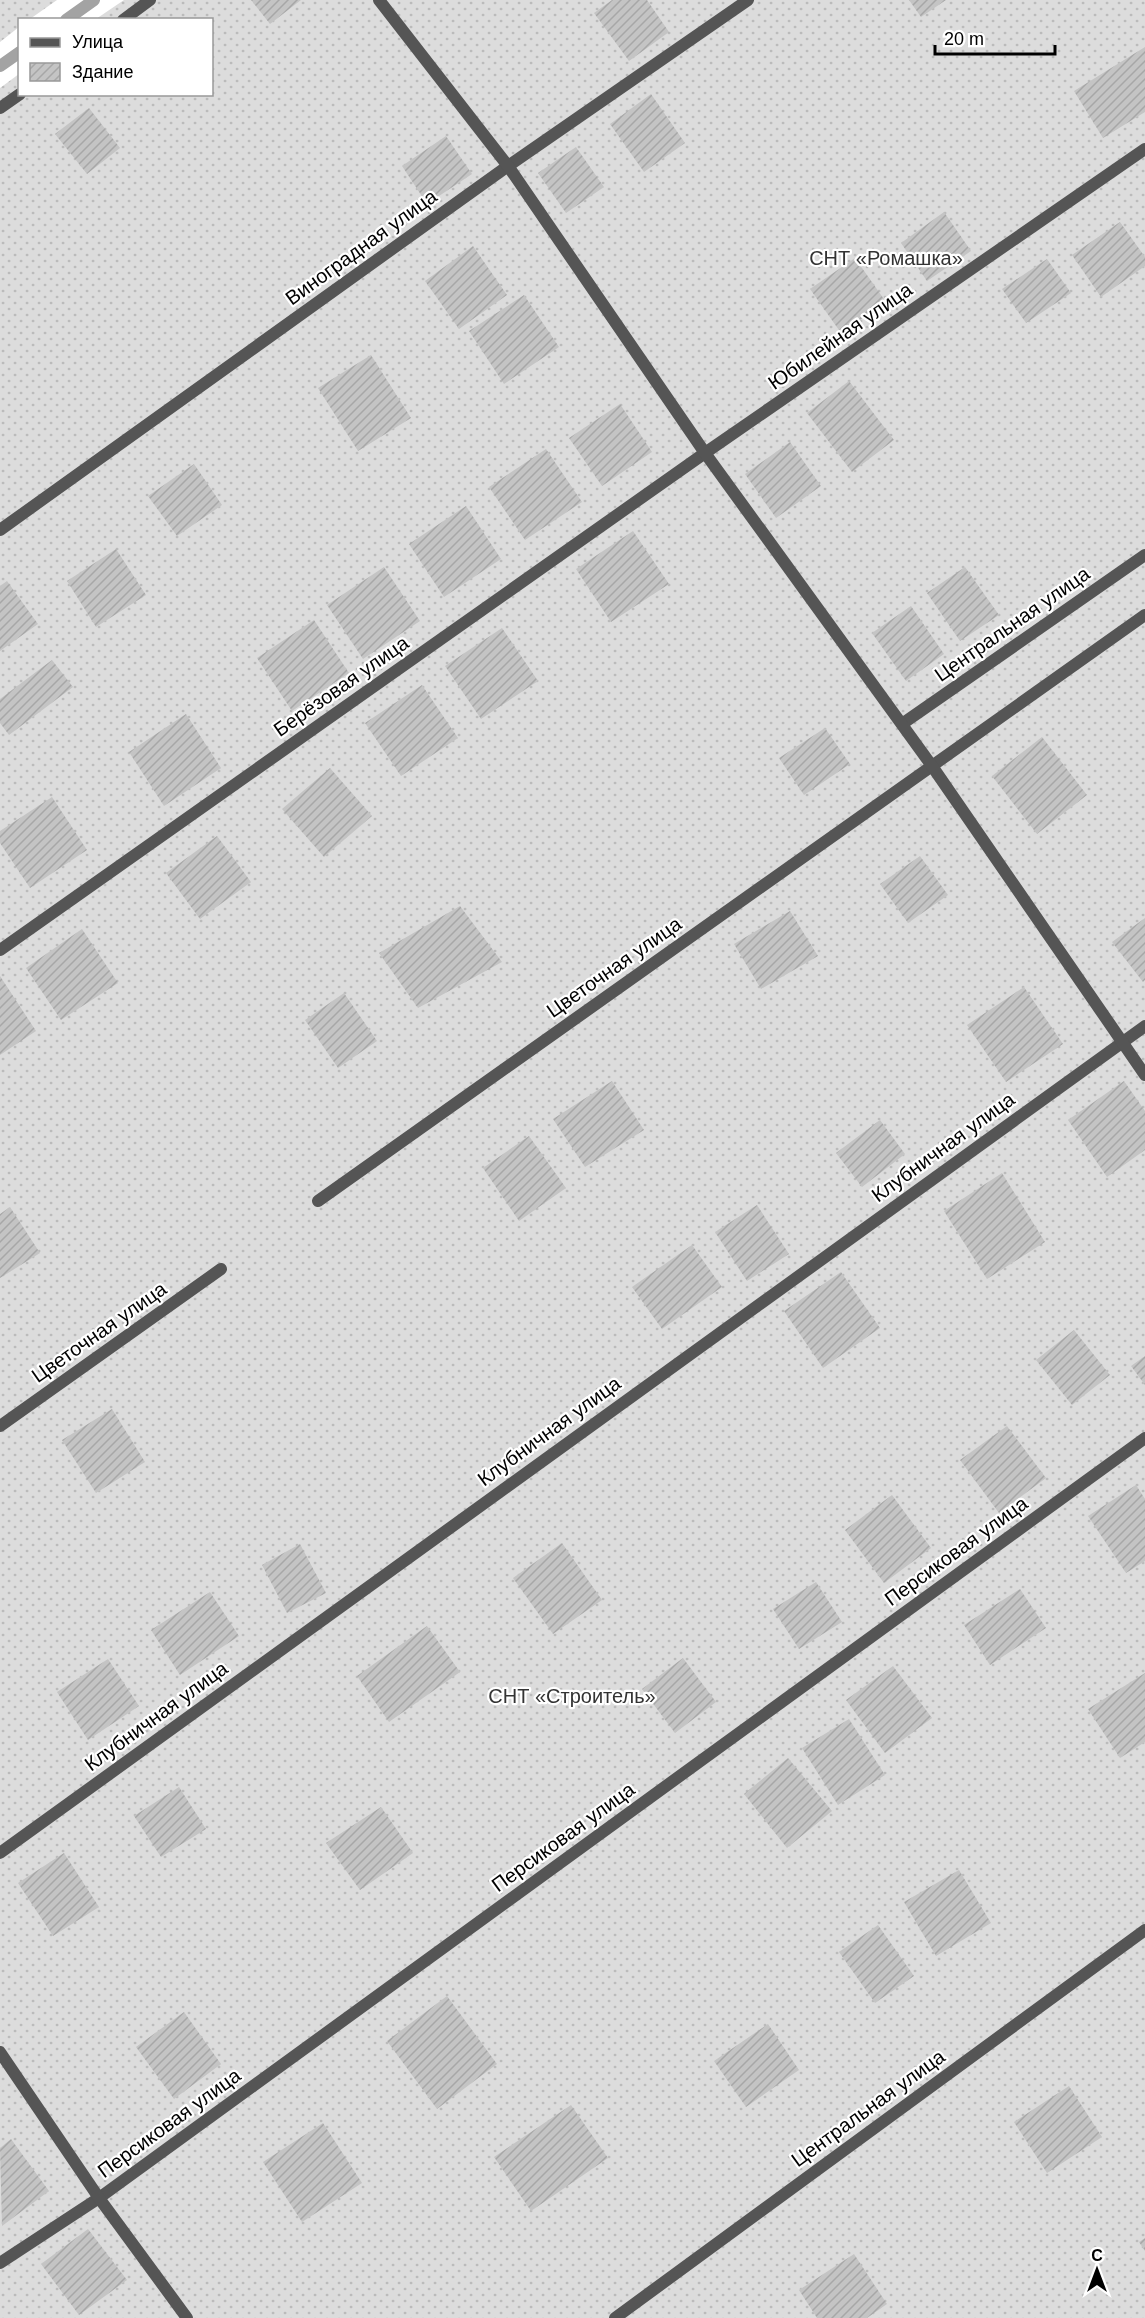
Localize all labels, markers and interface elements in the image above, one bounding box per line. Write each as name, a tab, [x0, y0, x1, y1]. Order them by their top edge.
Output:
legend	[18, 18, 213, 96]
scale bar	[935, 18, 1055, 56]
text: 20 m	[944, 29, 984, 49]
text: Улица	[72, 32, 124, 52]
text: Здание	[72, 62, 133, 82]
street label: Виноградная улица	[281, 184, 442, 309]
park label: СНТ «Ромашка»	[809, 247, 963, 269]
street label: Юбилейная улица	[764, 278, 917, 394]
street label: Центральная улица	[930, 562, 1094, 686]
street label: Берёзовая улица	[269, 631, 413, 741]
street label: Цветочная улица	[542, 912, 686, 1022]
street label: Клубничная улица	[867, 1087, 1019, 1206]
street label: Цветочная улица	[27, 1277, 171, 1387]
street label: Клубничная улица	[473, 1371, 625, 1490]
street label: Персиковая улица	[880, 1491, 1032, 1610]
street label: Клубничная улица	[80, 1656, 232, 1775]
park label: СНТ «Строитель»	[488, 1685, 656, 1707]
street label: Персиковая улица	[487, 1777, 639, 1896]
street label: Центральная улица	[787, 2045, 950, 2171]
street label: Персиковая улица	[93, 2063, 245, 2182]
north arrow	[1067, 2240, 1127, 2300]
text: С	[1091, 2247, 1103, 2264]

